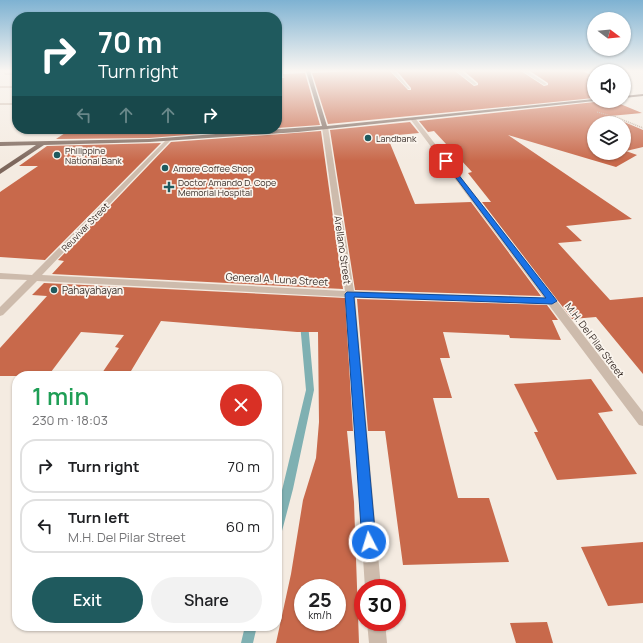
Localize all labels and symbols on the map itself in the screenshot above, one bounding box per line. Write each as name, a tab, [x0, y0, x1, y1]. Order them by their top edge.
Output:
north arrow	[587, 12, 631, 56]
place label: Landbank	[376, 132, 417, 145]
marker: Landbank	[363, 133, 373, 143]
place label: Philippine National Bank	[65, 144, 122, 167]
pin	[429, 144, 463, 178]
marker: Philippine National Bank	[52, 150, 62, 160]
place label: Amore Coffee Shop	[173, 162, 253, 175]
marker: Amore Coffee Shop	[160, 163, 170, 173]
place label: Doctor Amando D. Cope Memorial Hospital	[178, 176, 276, 199]
marker: Doctor Amando D. Cope Memorial Hospital	[163, 181, 175, 193]
street label: Reuvivar Street	[58, 199, 112, 254]
street label: Arellano Street	[331, 215, 355, 285]
street label: General A. Luna Street	[225, 269, 329, 289]
place label: Pahayahayan	[62, 283, 123, 297]
marker: Pahayahayan	[49, 285, 59, 295]
street label: M.H. Del Pilar Street	[562, 300, 628, 380]
position arrow	[348, 521, 390, 563]
speed limit sign: 30	[354, 579, 406, 631]

